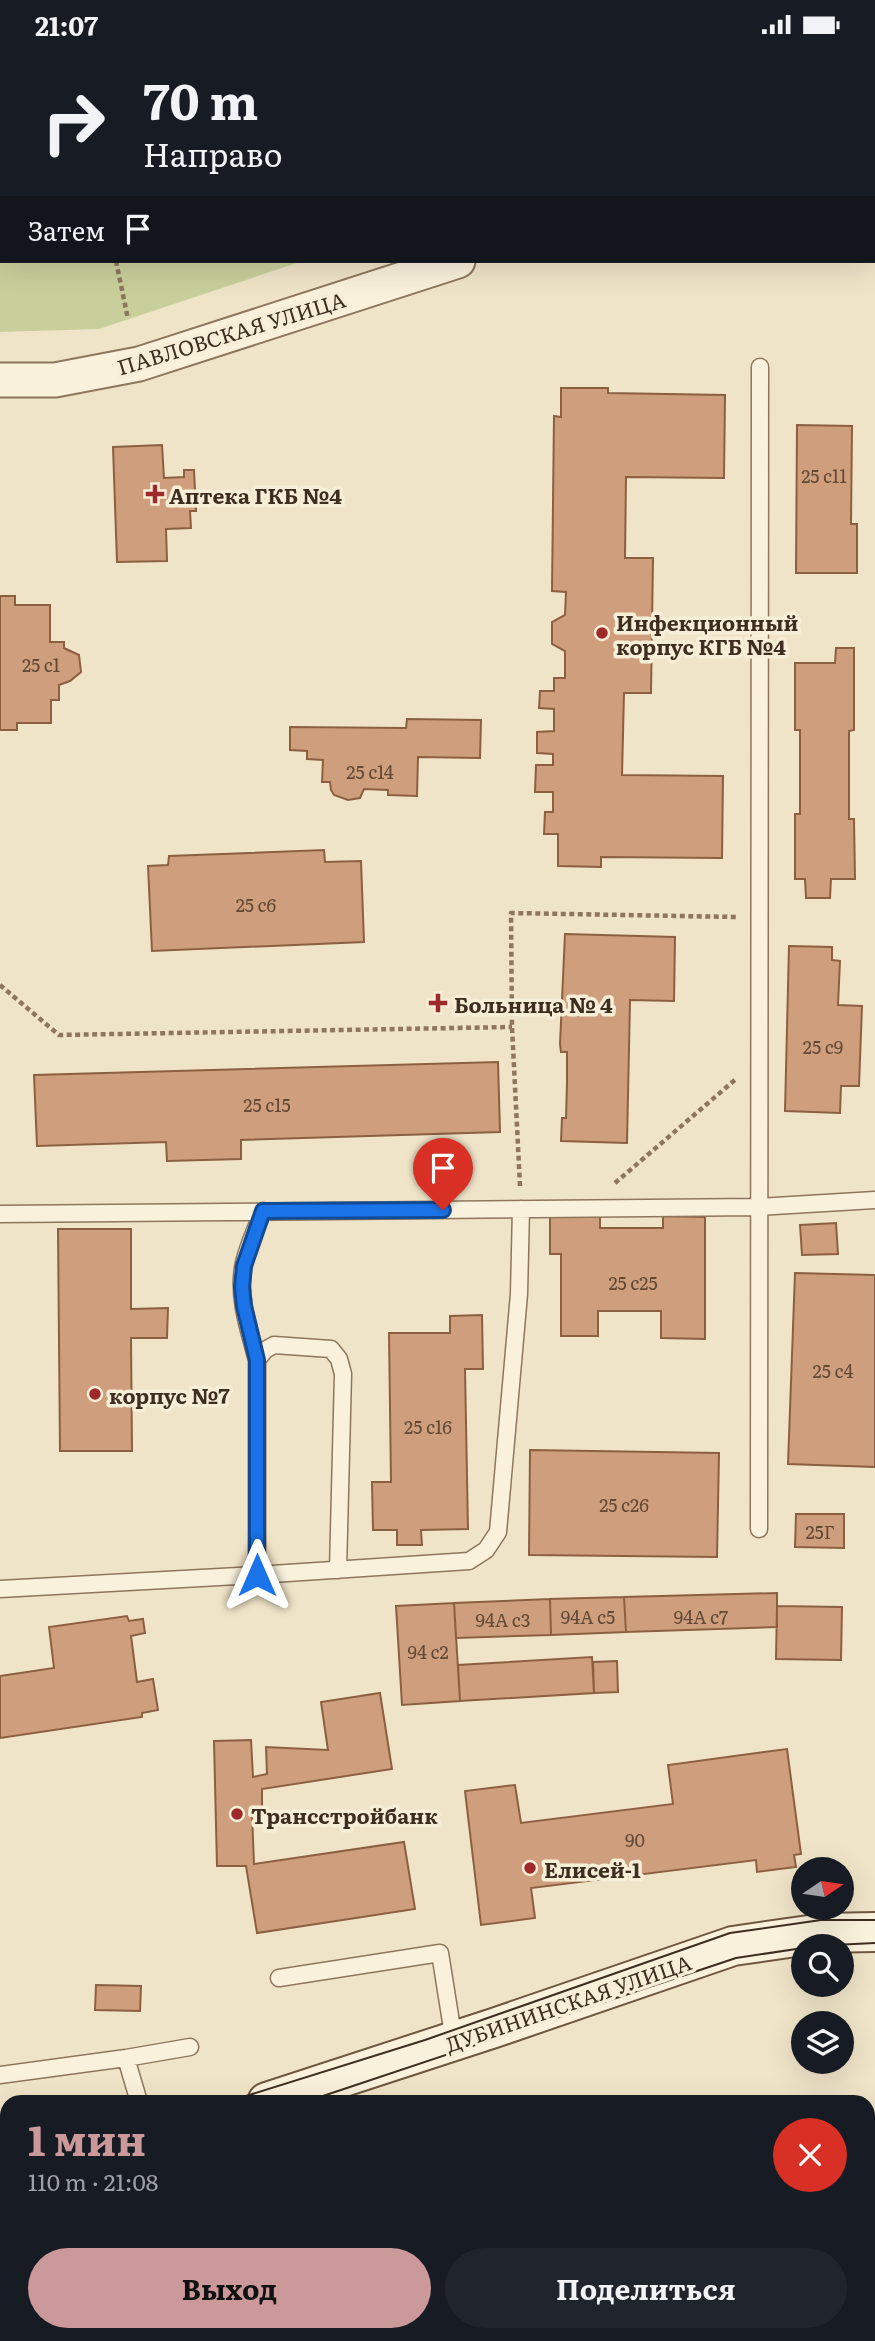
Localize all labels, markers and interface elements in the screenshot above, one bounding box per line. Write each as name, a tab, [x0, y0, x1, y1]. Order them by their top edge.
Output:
text: 21:07	[35, 5, 98, 44]
text: 70 m	[143, 62, 258, 135]
icon: right	[28, 77, 119, 168]
text: Направо	[143, 129, 283, 177]
text: Затем	[28, 210, 105, 249]
icon: arrive	[119, 210, 157, 248]
street label: ПАВЛОВСКАЯ УЛИЦА	[113, 282, 350, 382]
house number: 25 с11	[801, 462, 847, 489]
place label: Аптека ГКБ №4	[169, 479, 342, 510]
marker: Аптека ГКБ №4	[147, 486, 163, 502]
place label: Инфекционный корпус КГБ №4	[616, 606, 798, 661]
marker: Инфекционный корпус КГБ №4	[594, 625, 610, 641]
house number: 25 с1	[22, 651, 60, 678]
house number: 25 с14	[346, 758, 394, 785]
house number: 25 с6	[236, 891, 277, 918]
place label: Больница № 4	[454, 988, 613, 1019]
marker: Больница № 4	[428, 993, 448, 1013]
house number: 25 с9	[803, 1033, 843, 1060]
house number: 25 с15	[243, 1091, 291, 1118]
pin	[413, 1138, 473, 1210]
icon: arrive	[424, 1149, 462, 1187]
house number: 25 с25	[608, 1269, 658, 1296]
house number: 25 с4	[813, 1357, 853, 1384]
place label: корпус №7	[109, 1379, 230, 1410]
marker: корпус №7	[87, 1386, 103, 1402]
house number: 25 с16	[404, 1413, 452, 1440]
house number: 25 с26	[599, 1491, 649, 1518]
house number: 25Г	[805, 1518, 835, 1545]
position arrow	[220, 1538, 294, 1612]
house number: 94А с5	[561, 1603, 615, 1630]
house number: 94А с7	[674, 1603, 728, 1630]
house number: 94А с3	[476, 1606, 530, 1633]
house number: 94 с2	[407, 1638, 449, 1665]
place label: Трансстройбанк	[251, 1799, 438, 1830]
marker: Трансстройбанк	[229, 1806, 245, 1822]
house number: 90	[625, 1826, 645, 1853]
place label: Елисей-1	[544, 1853, 641, 1884]
north arrow	[791, 1857, 854, 1920]
map controls	[791, 1857, 854, 2074]
marker: Елисей-1	[522, 1860, 538, 1876]
button: search	[791, 1934, 854, 1997]
street label: ДУБИНИНСКАЯ УЛИЦА	[441, 1945, 696, 2059]
button: layers	[791, 2011, 854, 2074]
text: 1 мин	[28, 2107, 146, 2169]
button: close	[773, 2118, 847, 2192]
text: 110 m · 21:08	[28, 2164, 158, 2198]
button: Выход	[28, 2248, 431, 2328]
button: Поделиться	[445, 2248, 847, 2328]

